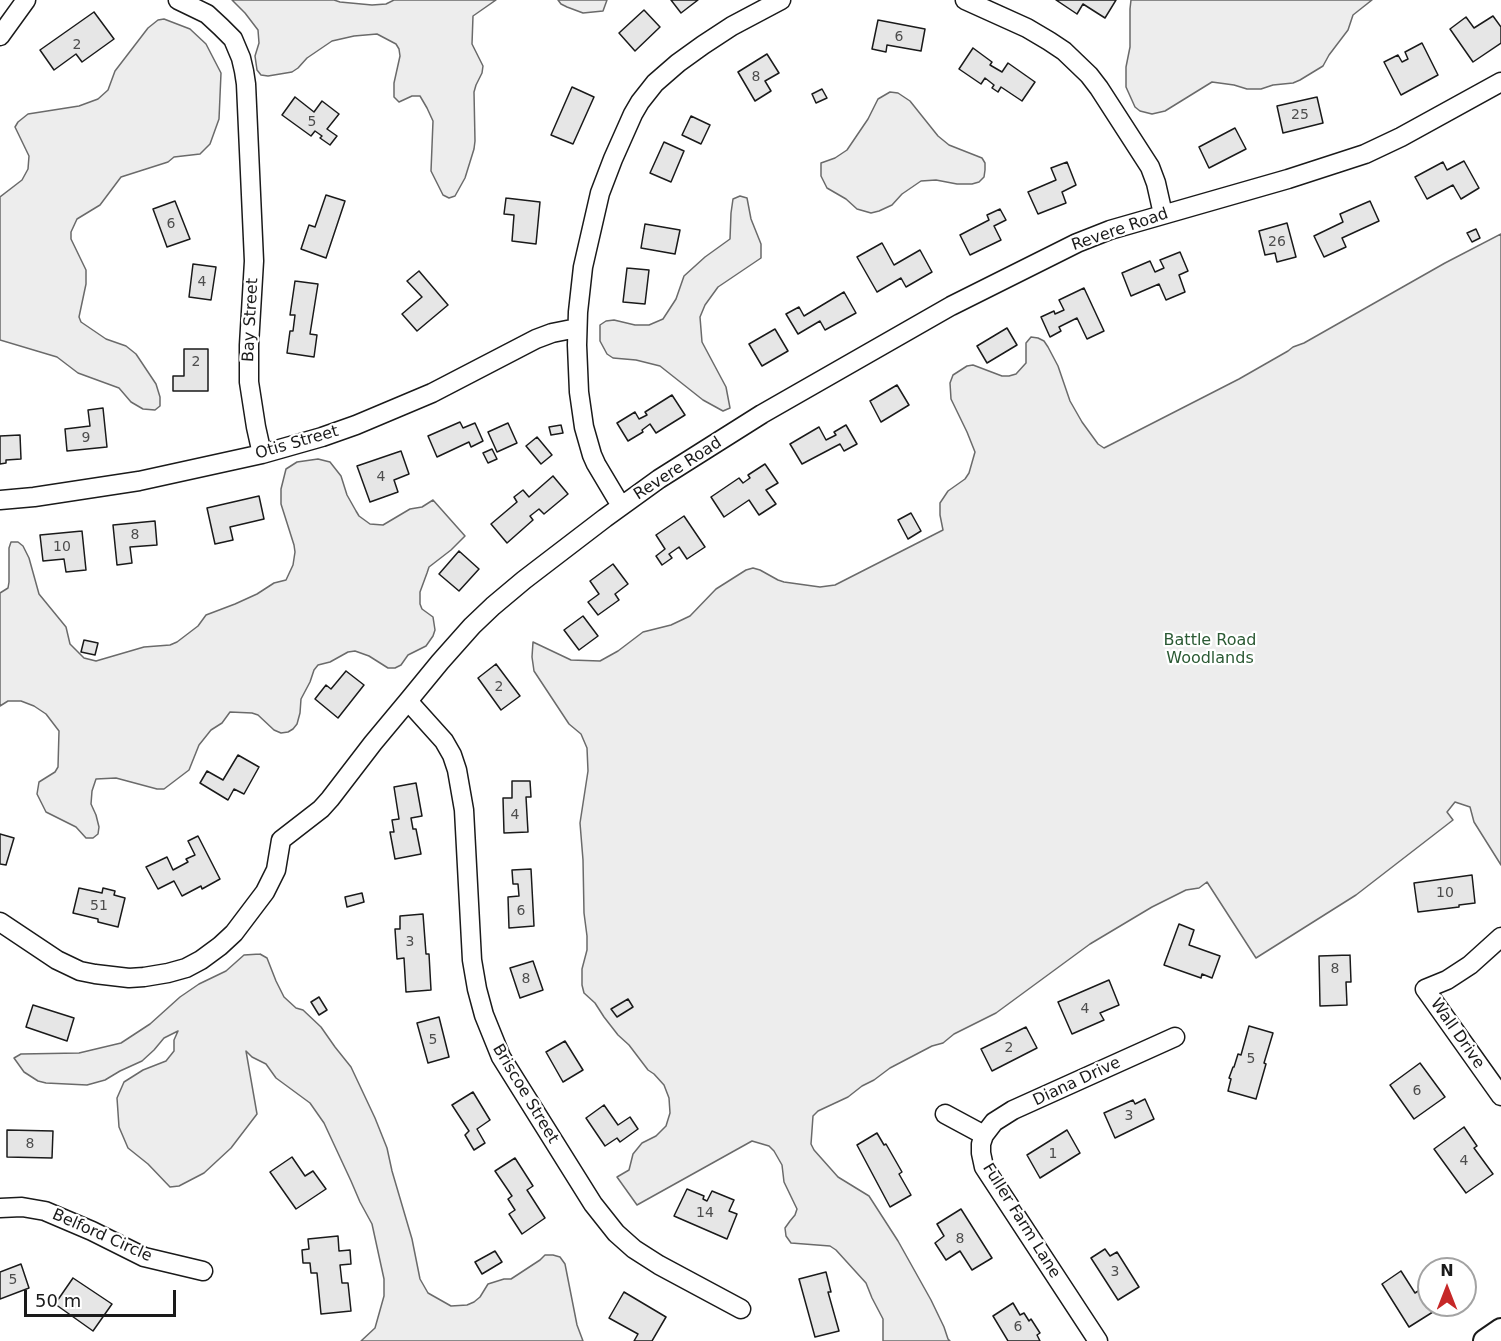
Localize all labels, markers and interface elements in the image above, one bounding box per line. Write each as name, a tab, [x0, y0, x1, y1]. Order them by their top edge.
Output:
house number: 6	[895, 29, 903, 45]
house number: 2	[73, 37, 81, 53]
house number: 8	[752, 69, 760, 85]
house number: 25	[1291, 107, 1309, 123]
house number: 5	[308, 114, 316, 130]
street label: Revere Road	[1069, 205, 1171, 255]
house number: 6	[167, 216, 175, 232]
house number: 26	[1268, 234, 1286, 250]
house number: 4	[198, 274, 206, 290]
street label: Bay Street	[239, 278, 263, 362]
house number: 2	[192, 354, 200, 370]
street label: Otis Street	[253, 422, 341, 464]
house number: 9	[82, 430, 90, 446]
street label: Revere Road	[630, 433, 726, 505]
house number: 4	[377, 469, 385, 485]
house number: 8	[131, 527, 139, 543]
house number: 10	[53, 539, 71, 555]
park label: Battle Road Woodlands	[1164, 631, 1256, 669]
house number: 2	[495, 679, 503, 695]
house number: 4	[511, 807, 519, 823]
house number: 10	[1436, 885, 1454, 901]
house number: 51	[90, 898, 108, 914]
house number: 6	[517, 903, 525, 919]
house number: 3	[406, 934, 414, 950]
house number: 8	[1331, 961, 1339, 977]
house number: 8	[522, 971, 530, 987]
street label: Wall Drive	[1426, 995, 1488, 1073]
house number: 4	[1081, 1001, 1089, 1017]
house number: 5	[429, 1032, 437, 1048]
house number: 2	[1005, 1040, 1013, 1056]
street label: Briscoe Street	[488, 1041, 562, 1147]
house number: 5	[1247, 1051, 1255, 1067]
street label: Diana Drive	[1030, 1053, 1124, 1111]
house number: 6	[1413, 1083, 1421, 1099]
house number: 3	[1125, 1108, 1133, 1124]
house number: 8	[26, 1136, 34, 1152]
house number: 1	[1049, 1146, 1057, 1162]
house number: 4	[1460, 1153, 1468, 1169]
street label: Fuller Farm Lane	[978, 1160, 1064, 1282]
street label: Belford Circle	[49, 1205, 155, 1267]
house number: 14	[696, 1205, 714, 1221]
house number: 8	[956, 1231, 964, 1247]
north arrow	[1417, 1257, 1477, 1317]
text: N	[1440, 1261, 1454, 1280]
house number: 3	[1111, 1264, 1119, 1280]
house number: 5	[9, 1272, 17, 1288]
scale bar	[27, 1278, 178, 1316]
text: 50 m	[35, 1290, 81, 1311]
house number: 6	[1014, 1319, 1022, 1335]

